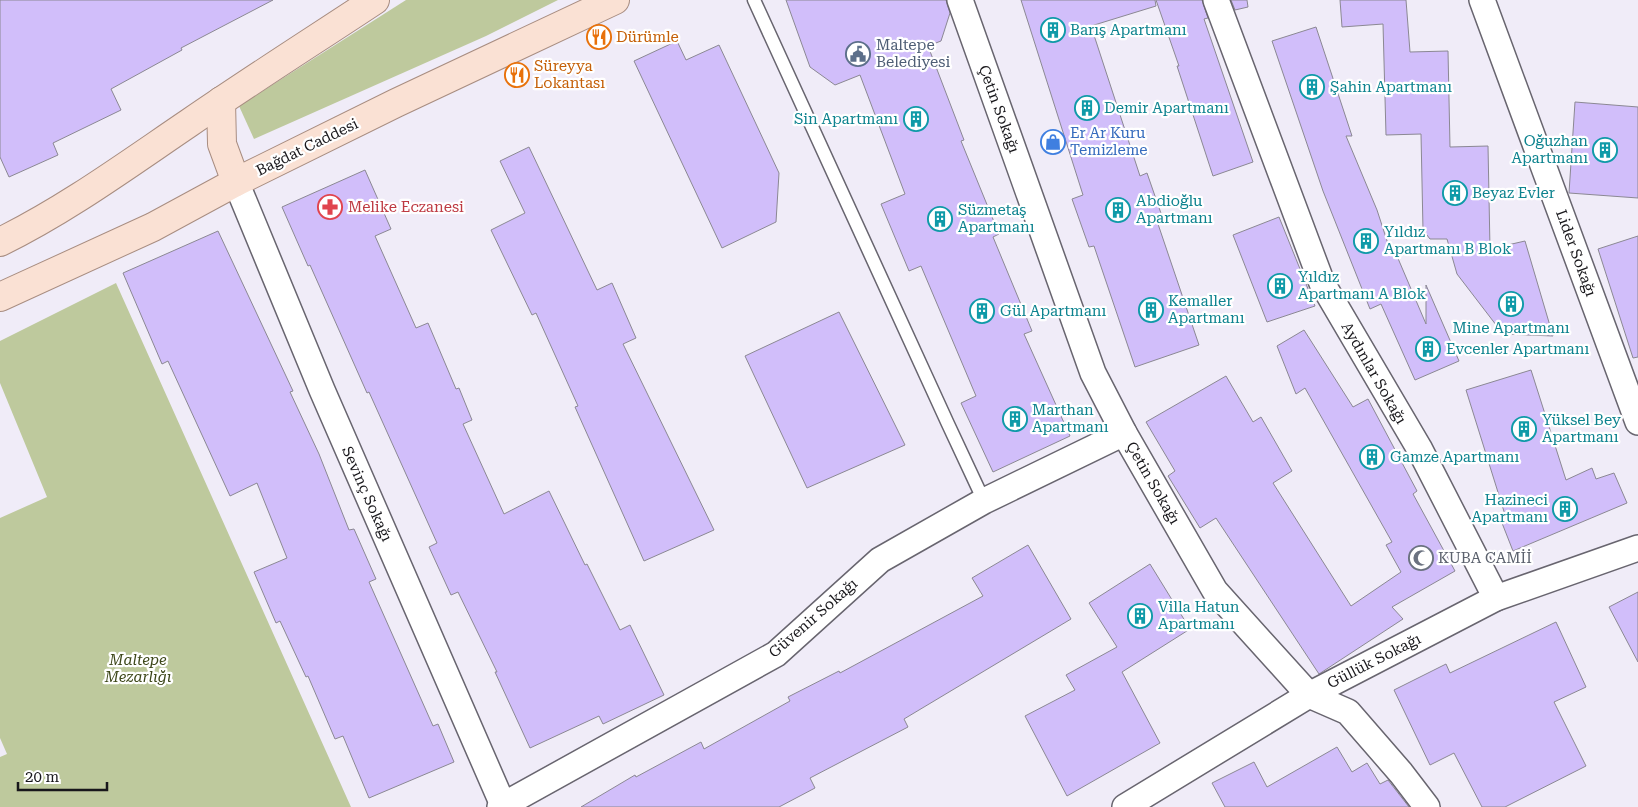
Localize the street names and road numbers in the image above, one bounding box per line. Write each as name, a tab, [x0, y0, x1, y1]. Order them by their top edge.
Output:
street label: Çetin Sokağı	[975, 63, 1023, 156]
street label: Bağdat Caddesi	[253, 114, 361, 179]
street label: Lider Sokağı	[1552, 207, 1600, 299]
street label: Aydınlar Sokağı	[1338, 319, 1410, 427]
street label: Çetin Sokağı	[1122, 439, 1184, 528]
street label: Sevinç Sokağı	[338, 444, 396, 545]
street label: Güvenir Sokağı	[765, 574, 861, 661]
street label: Güllük Sokağı	[1324, 630, 1424, 692]

